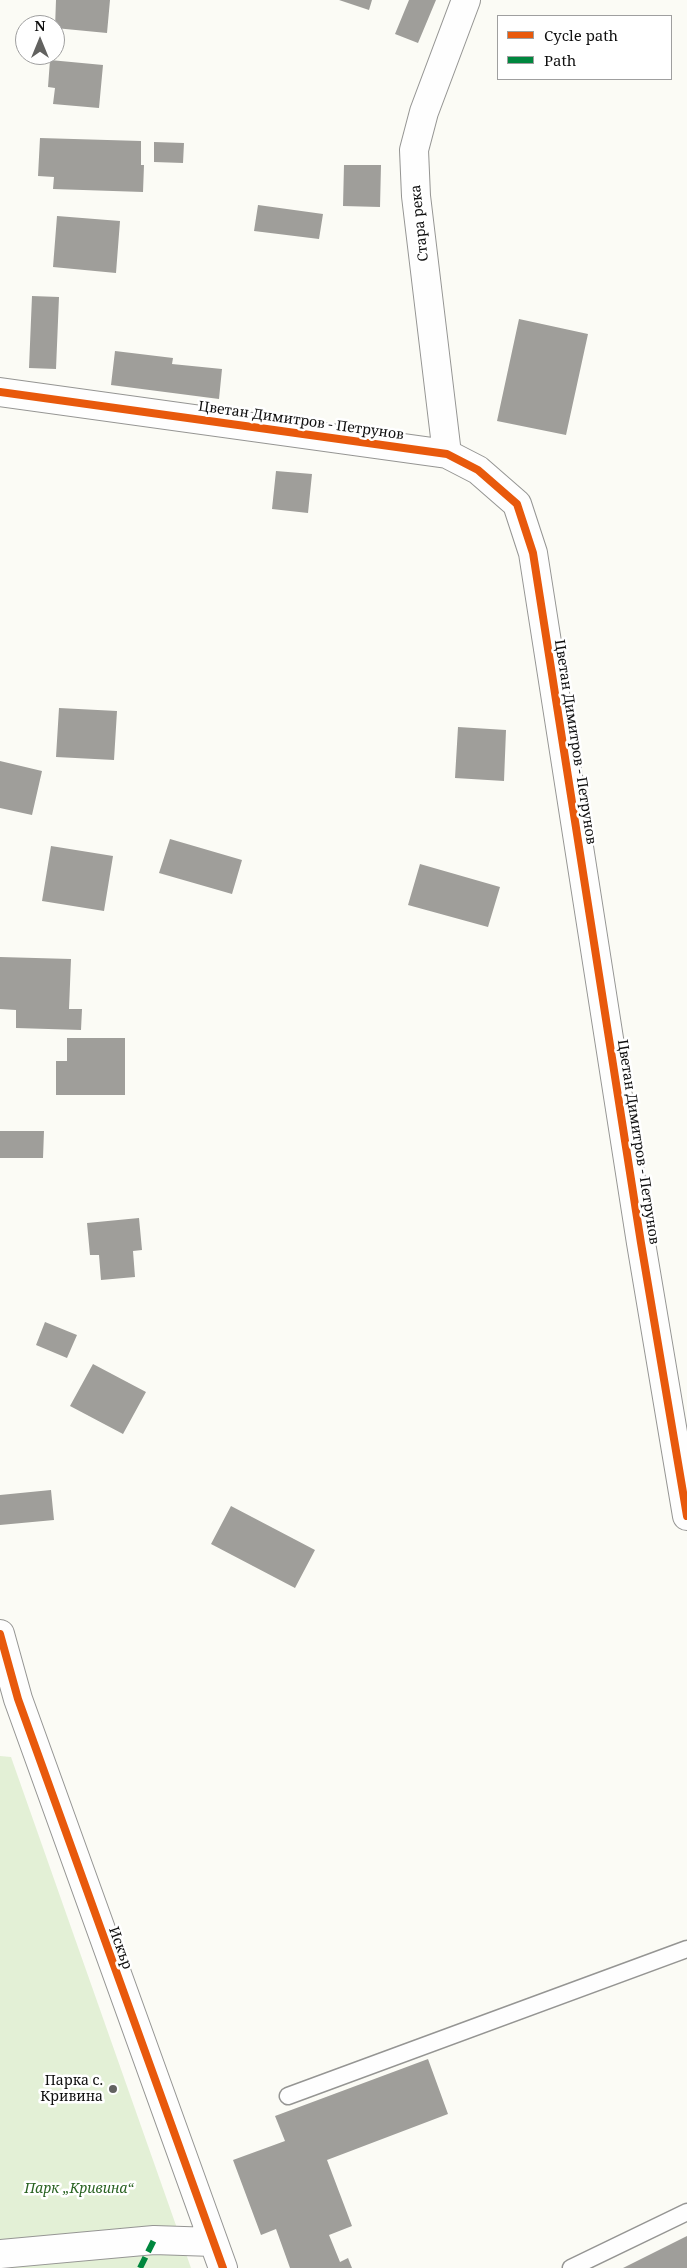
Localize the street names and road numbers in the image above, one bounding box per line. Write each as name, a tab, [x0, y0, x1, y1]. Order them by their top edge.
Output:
street label: Стара река	[408, 184, 432, 262]
street label: Цветан Димитров - Петрунов	[197, 398, 405, 444]
street label: Цветан Димитров - Петрунов	[550, 638, 600, 846]
street label: Цветан Димитров - Петрунов	[613, 1038, 663, 1246]
street label: Искър	[105, 1924, 135, 1972]

